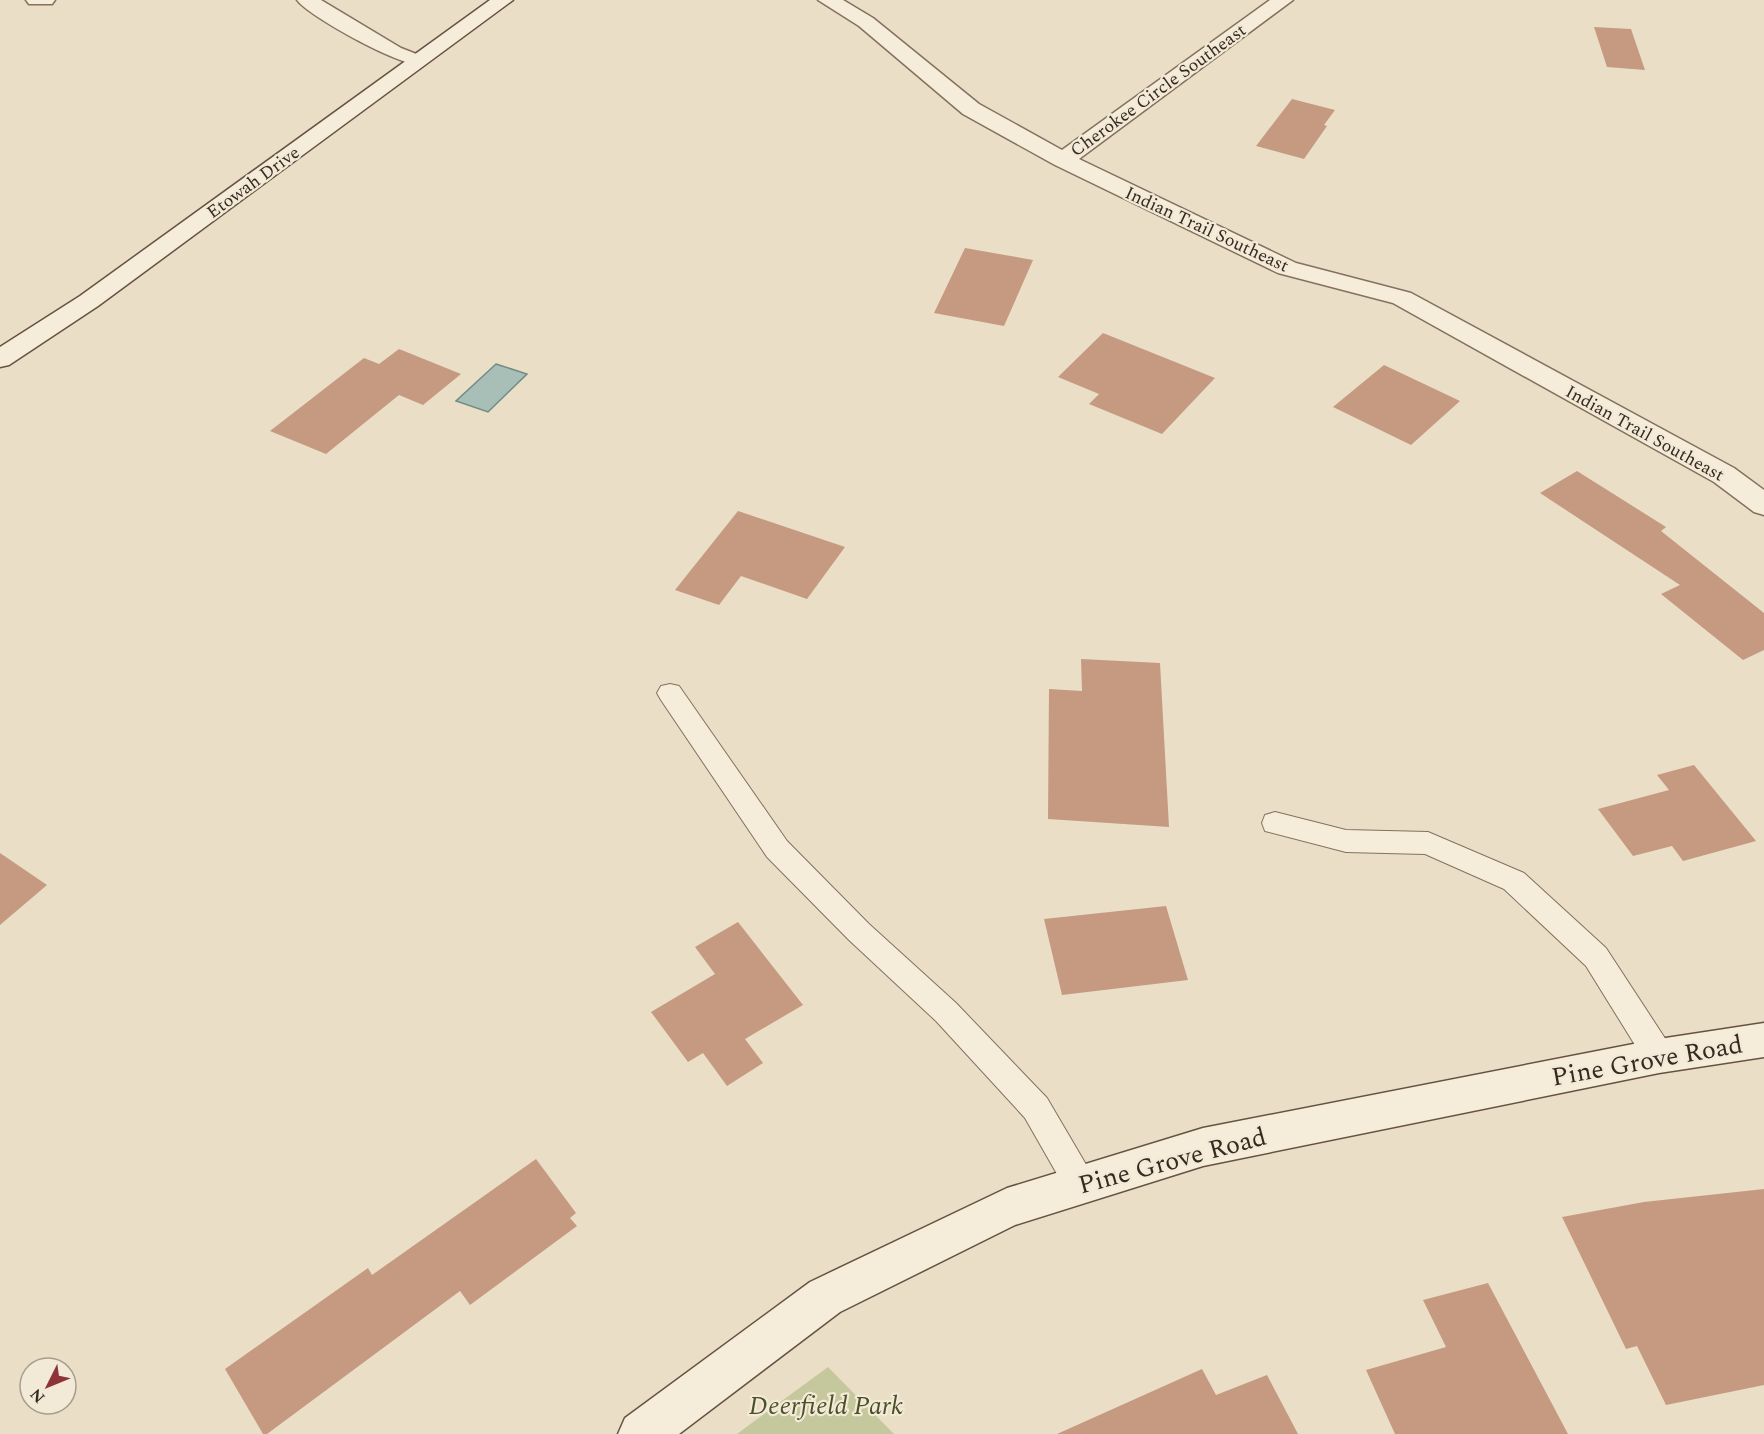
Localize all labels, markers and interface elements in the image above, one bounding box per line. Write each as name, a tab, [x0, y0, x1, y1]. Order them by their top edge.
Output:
street label: Cherokee Circle Southeast	[1065, 17, 1252, 164]
street label: Etowah Drive	[201, 139, 305, 225]
street label: Indian Trail Southeast	[1120, 180, 1293, 279]
street label: Indian Trail Southeast	[1560, 378, 1729, 488]
street label: Pine Grove Road	[1548, 1024, 1746, 1097]
street label: Pine Grove Road	[1074, 1117, 1271, 1205]
north arrow	[18, 1356, 78, 1416]
text: N	[25, 1383, 51, 1409]
park label: Deerfield Park	[749, 1386, 903, 1426]

